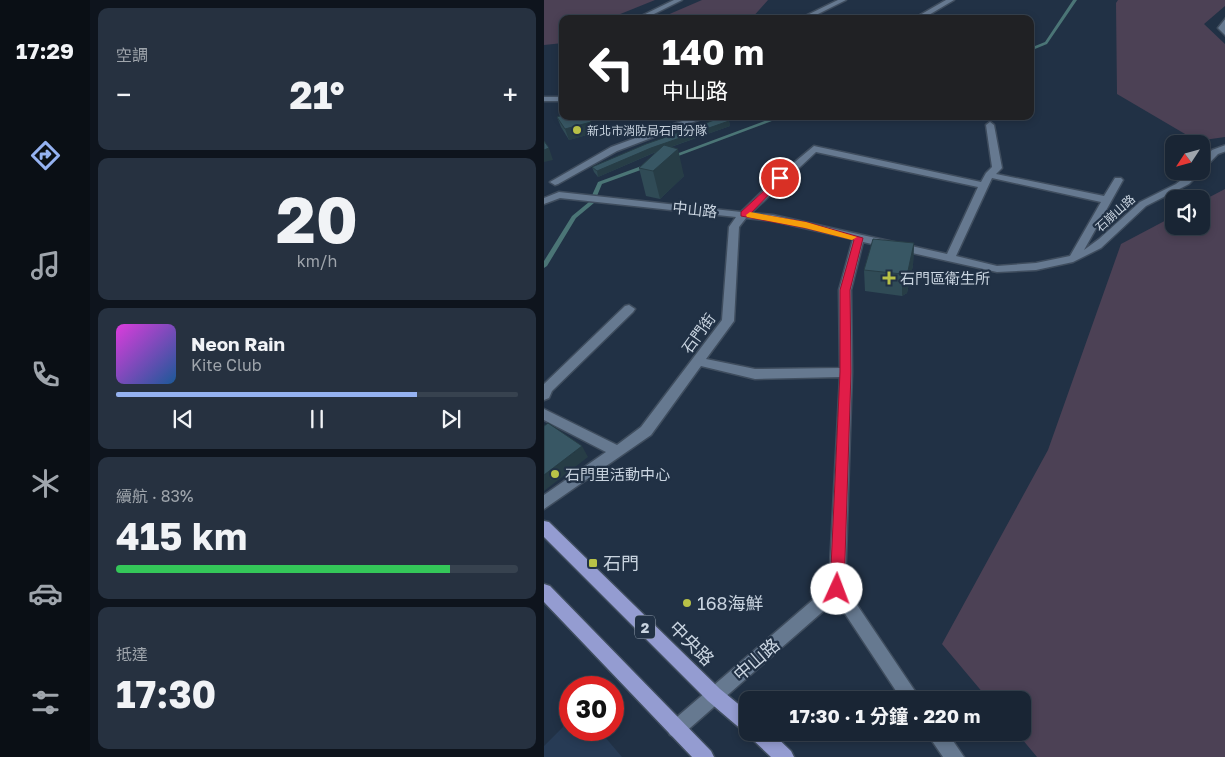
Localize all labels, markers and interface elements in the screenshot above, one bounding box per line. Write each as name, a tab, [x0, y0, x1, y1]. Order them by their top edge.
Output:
text: 140 m	[662, 31, 764, 73]
icon: left	[579, 35, 644, 100]
text: 17:29	[16, 37, 74, 64]
text: 空調	[116, 45, 148, 65]
text: 21°	[290, 72, 345, 117]
text: 中山路	[662, 77, 728, 104]
text: −	[116, 78, 131, 111]
text: +	[503, 78, 518, 111]
place label: 新北市消防局石門分隊	[587, 123, 707, 138]
marker: 新北市消防局石門分隊	[571, 124, 583, 136]
north arrow	[1165, 135, 1210, 180]
map controls	[1165, 135, 1210, 235]
icon: directions	[28, 138, 63, 173]
pin	[759, 157, 801, 199]
icon: arrive	[766, 164, 794, 192]
text: 20	[276, 179, 358, 257]
button: sound	[1165, 190, 1210, 235]
street label: 石崩山路	[1092, 191, 1138, 235]
street label: 中山路	[672, 198, 718, 220]
icon: music	[28, 248, 63, 283]
text: km/h	[297, 251, 337, 271]
place label: 石門區衛生所	[900, 269, 990, 287]
marker: 石門區衛生所	[882, 271, 896, 285]
street label: 石門街	[677, 310, 719, 356]
text: Neon Rain	[191, 332, 285, 355]
text: Kite Club	[191, 355, 262, 375]
icon: phone	[28, 357, 63, 392]
icon: previous	[169, 405, 197, 433]
icon: pause	[303, 405, 331, 433]
icon: next	[437, 405, 465, 433]
place label: 石門里活動中心	[565, 465, 670, 483]
icon: climate	[28, 466, 63, 501]
marker: 石門里活動中心	[549, 468, 561, 480]
text: 續航 · 83%	[116, 486, 193, 506]
text: 415 km	[116, 513, 247, 558]
place label: 石門	[603, 552, 639, 574]
marker: 石門	[587, 557, 599, 569]
position arrow	[810, 562, 862, 614]
icon: car	[28, 576, 63, 611]
place label: 168海鮮	[697, 592, 764, 614]
marker: 168海鮮	[681, 597, 693, 609]
road number: 2	[635, 616, 655, 638]
street label: 中央路	[665, 616, 719, 670]
street label: 中山路	[728, 633, 784, 685]
text: 抵達	[116, 644, 148, 664]
text: 17:30	[116, 671, 216, 716]
speed limit sign: 30	[559, 676, 624, 741]
icon: filters	[28, 685, 63, 720]
text: 17:30 · 1 分鐘 · 220 m	[790, 704, 980, 727]

